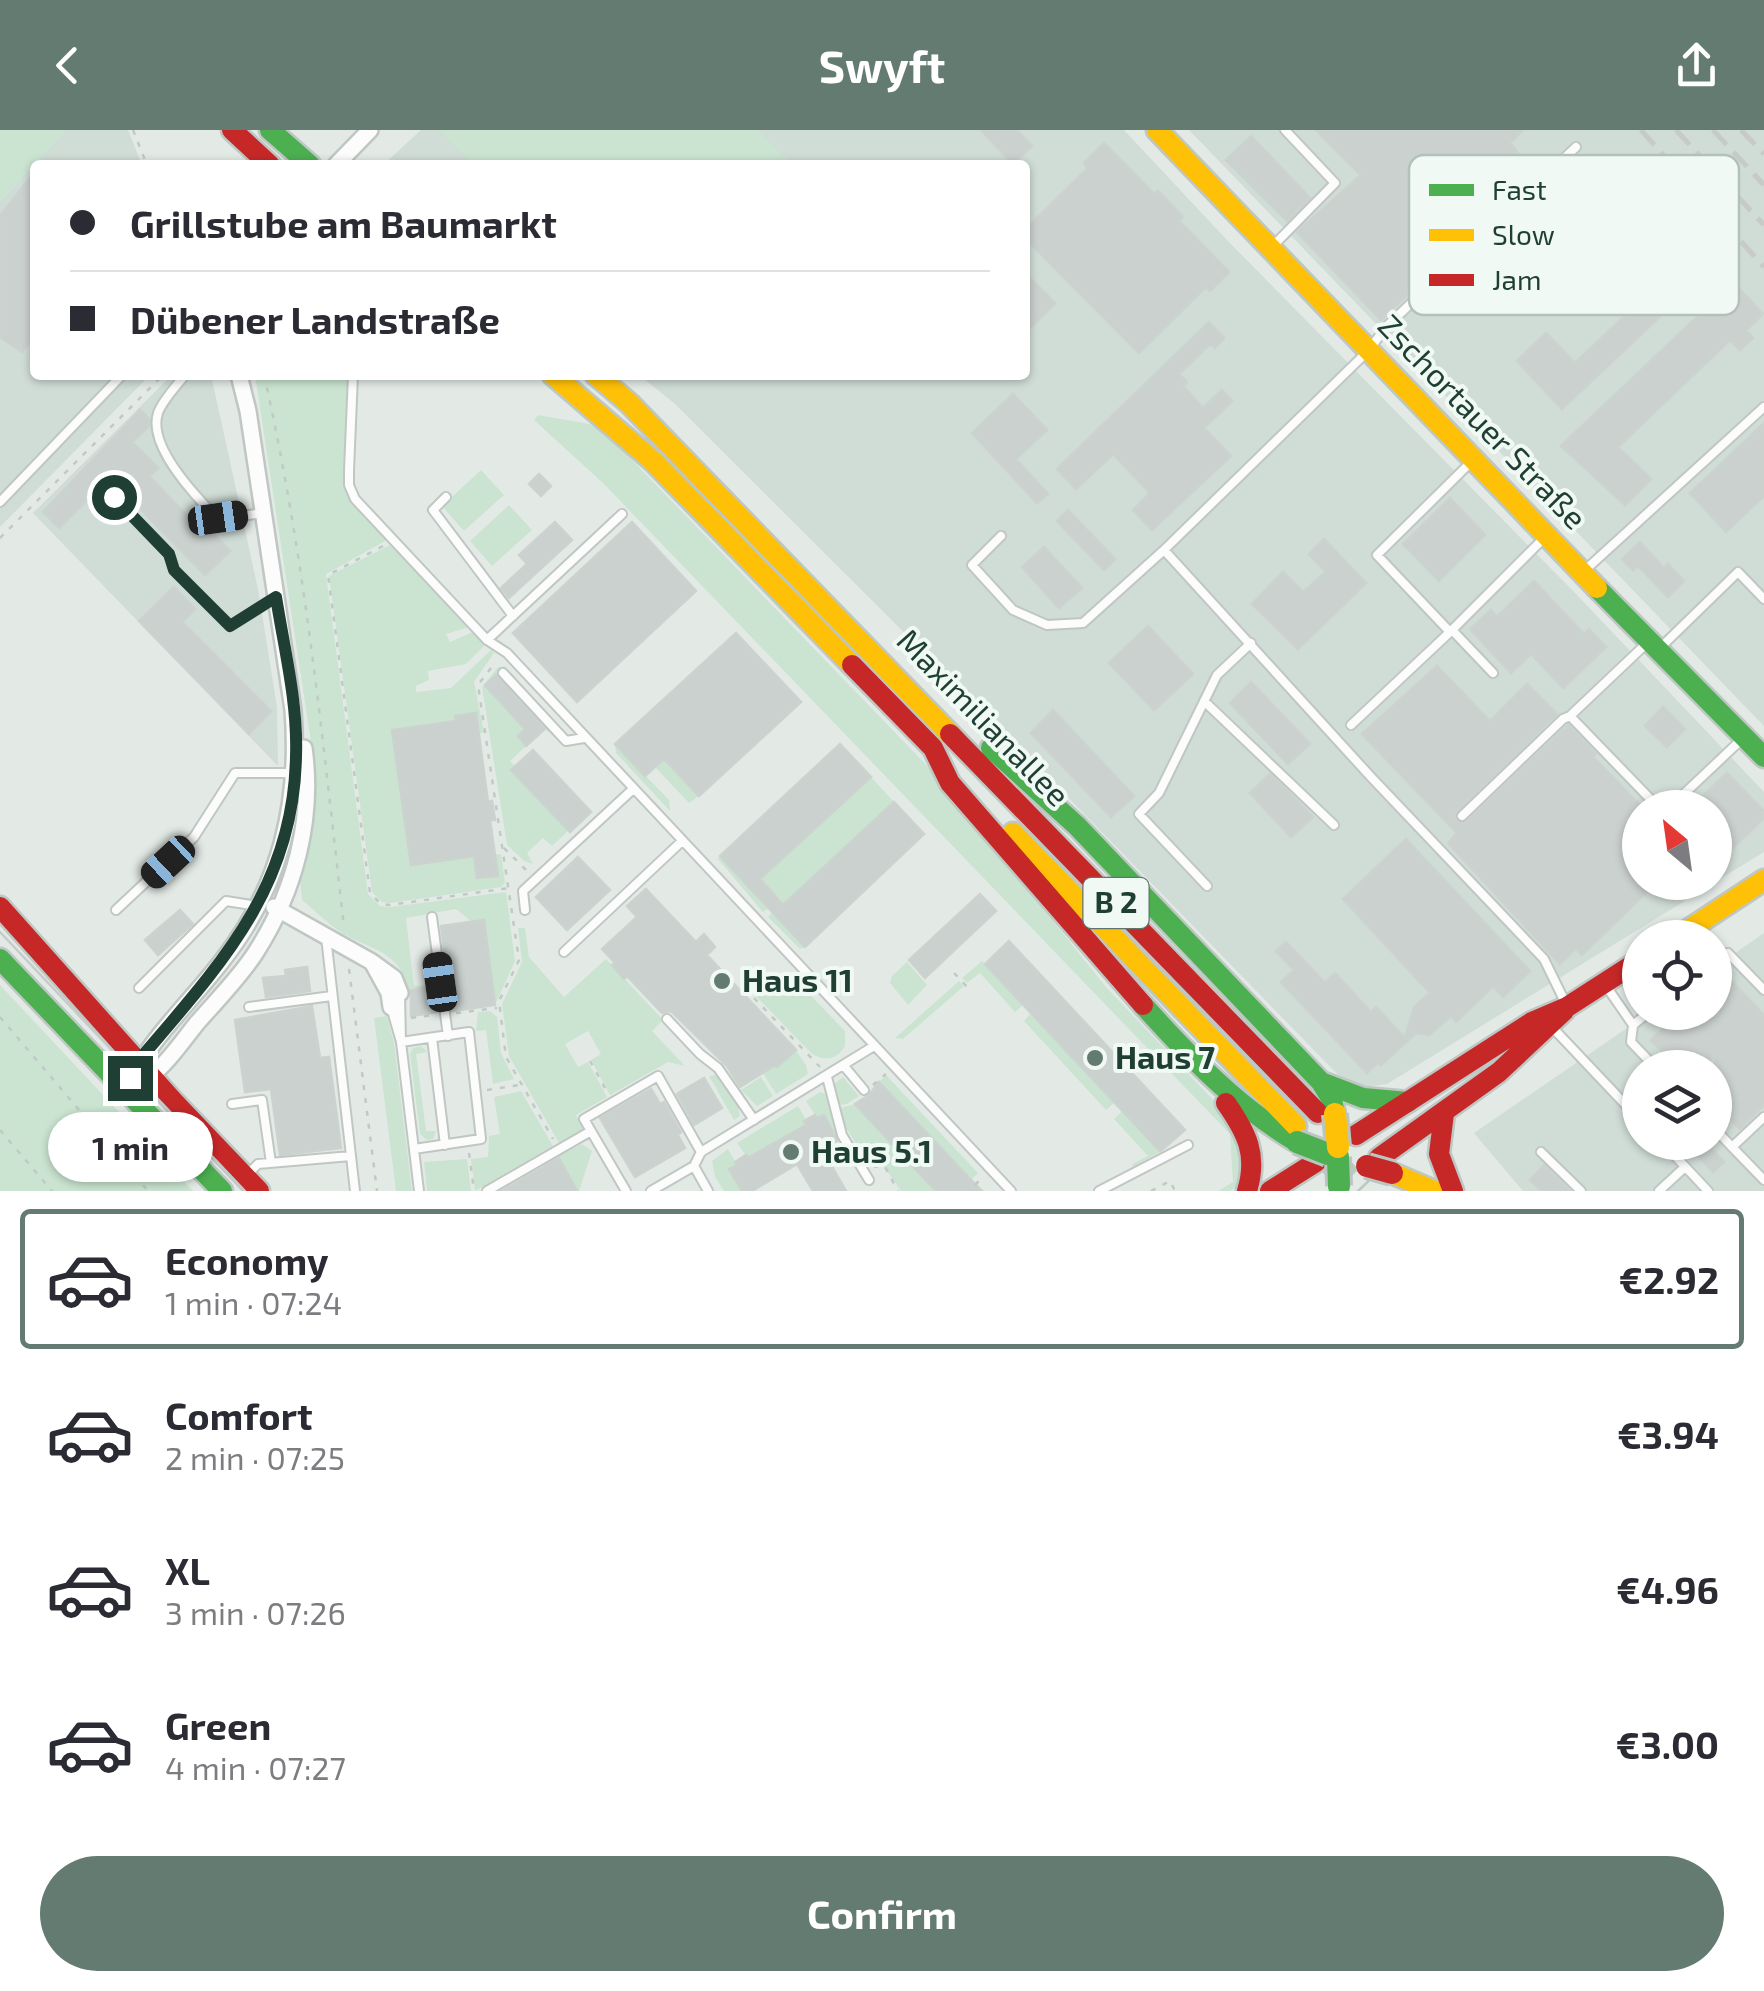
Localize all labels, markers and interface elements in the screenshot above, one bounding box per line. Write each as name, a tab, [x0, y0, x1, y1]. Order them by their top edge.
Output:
icon: back	[40, 38, 95, 93]
text: Swyft	[819, 38, 945, 92]
icon: share	[1669, 38, 1724, 93]
legend	[1409, 155, 1739, 315]
text: Fast	[1492, 172, 1547, 206]
text: Grillstube am Baumarkt	[130, 200, 557, 246]
text: Slow	[1492, 217, 1555, 251]
text: Jam	[1492, 262, 1541, 296]
text: Dübener Landstraße	[130, 296, 500, 342]
street label: Zschortauer Straße	[1371, 306, 1595, 536]
route start	[92, 475, 137, 520]
car	[186, 499, 250, 537]
street label: Maximilianallee	[891, 620, 1078, 813]
north arrow	[1622, 790, 1732, 900]
map controls	[1622, 790, 1732, 1160]
car	[136, 831, 200, 893]
road number: B 2	[1084, 878, 1148, 928]
button: locate	[1622, 920, 1732, 1030]
car	[421, 950, 459, 1014]
place label: Haus 11	[742, 960, 853, 998]
marker: Haus 11	[711, 970, 733, 992]
place label: Haus 7	[1115, 1037, 1215, 1075]
marker: Haus 7	[1084, 1047, 1106, 1069]
button: layers	[1622, 1050, 1732, 1160]
route end	[108, 1056, 153, 1101]
callout: 1 min	[48, 1113, 212, 1183]
text: 1 min	[92, 1128, 169, 1166]
place label: Haus 5.1	[811, 1131, 932, 1169]
marker: Haus 5.1	[780, 1141, 802, 1163]
icon: car	[45, 1234, 135, 1324]
text: Economy	[165, 1237, 329, 1283]
text: €2.92	[1619, 1256, 1719, 1302]
text: 1 min · 07:24	[165, 1283, 342, 1321]
icon: car	[45, 1389, 135, 1479]
text: Comfort	[165, 1392, 313, 1438]
text: €3.94	[1617, 1411, 1719, 1457]
text: 2 min · 07:25	[165, 1438, 345, 1476]
icon: car	[45, 1544, 135, 1634]
text: XL	[165, 1547, 210, 1593]
text: €4.96	[1616, 1566, 1719, 1612]
text: 3 min · 07:26	[165, 1593, 346, 1631]
icon: car	[45, 1699, 135, 1789]
text: Green	[165, 1702, 271, 1748]
text: €3.00	[1616, 1721, 1719, 1767]
text: 4 min · 07:27	[165, 1748, 346, 1786]
button: Confirm	[40, 1856, 1724, 1971]

